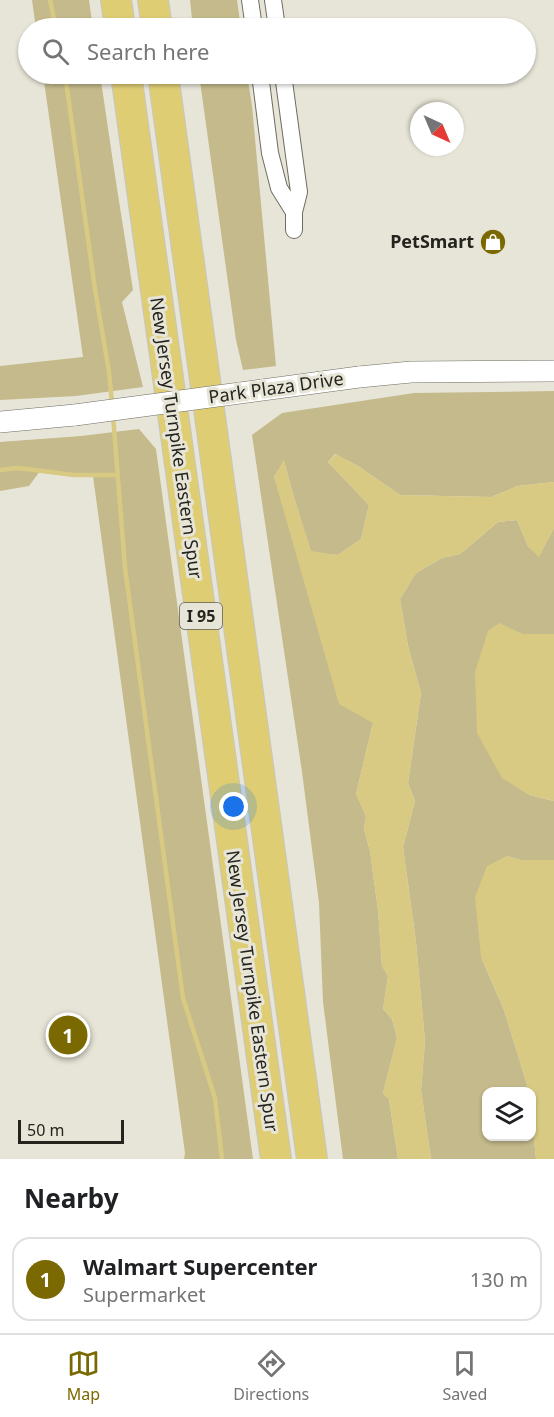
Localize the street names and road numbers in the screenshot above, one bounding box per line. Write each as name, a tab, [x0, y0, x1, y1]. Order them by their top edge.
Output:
street label: New Jersey Turnpike Eastern Spur	[145, 295, 209, 581]
street label: Park Plaza Drive	[207, 366, 345, 408]
road number: I 95	[180, 603, 222, 629]
street label: New Jersey Turnpike Eastern Spur	[221, 848, 285, 1134]

